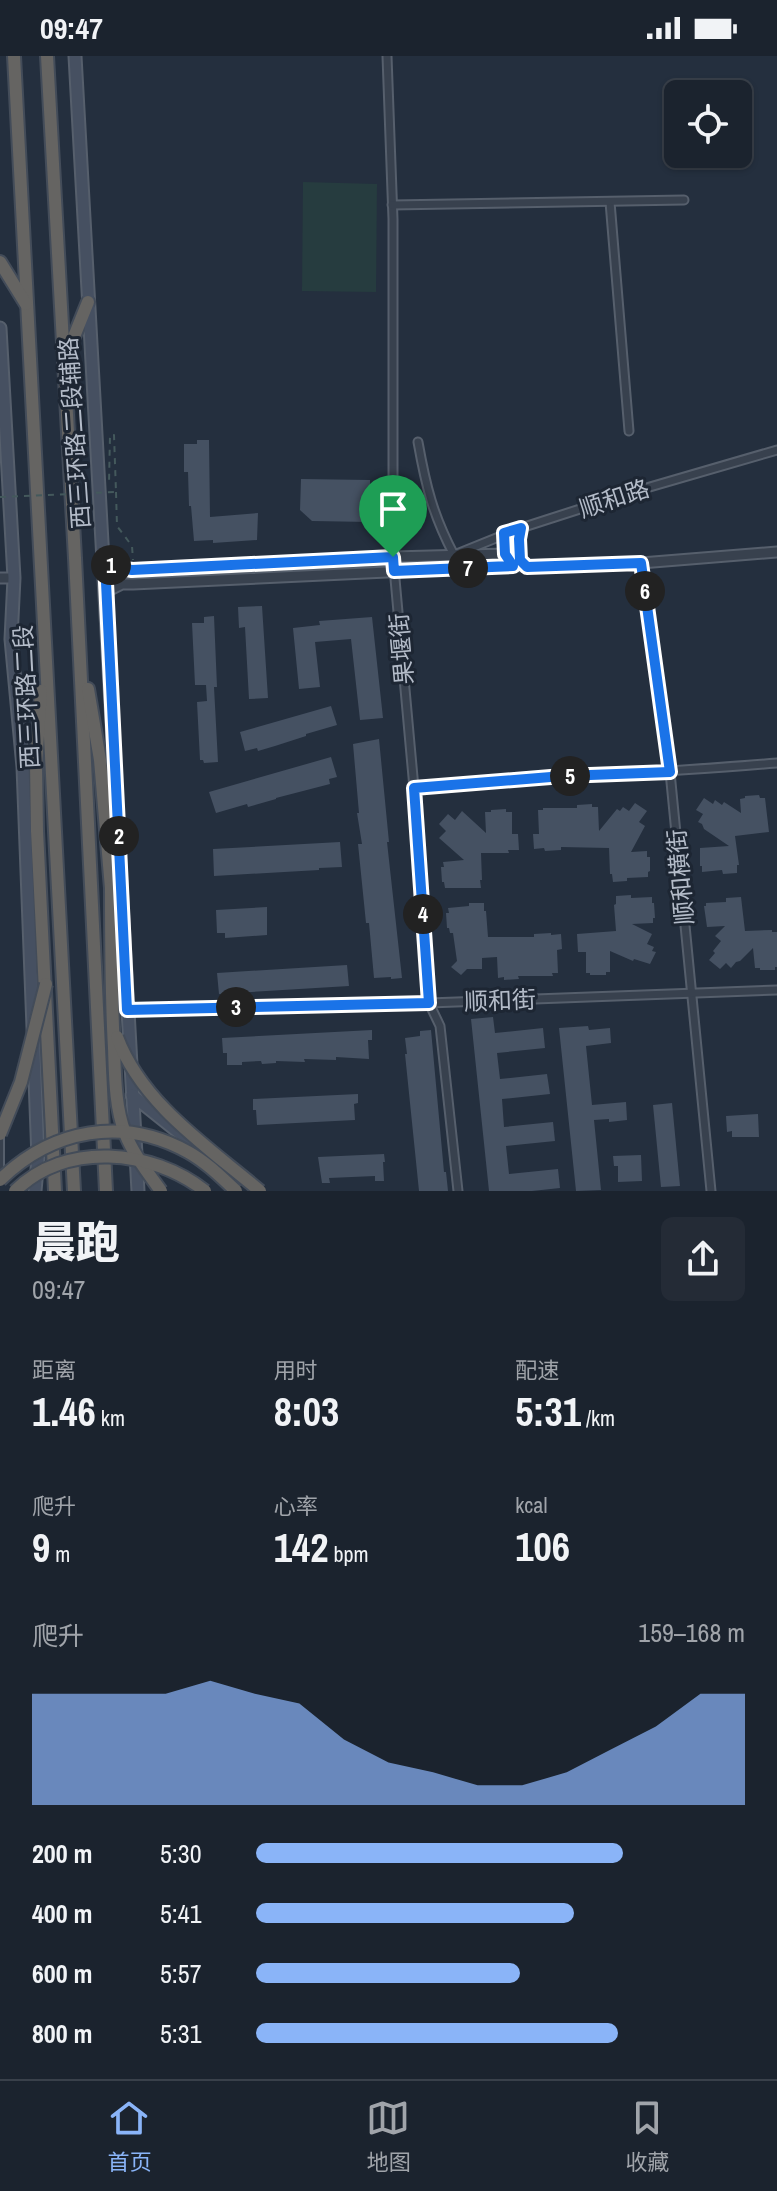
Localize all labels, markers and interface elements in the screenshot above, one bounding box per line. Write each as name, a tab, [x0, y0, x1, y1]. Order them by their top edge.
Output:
text: 09:47	[40, 8, 103, 48]
map controls	[664, 80, 752, 168]
button: locate	[664, 80, 752, 168]
street label: 西三环路二段辅路	[51, 336, 97, 530]
street label: 顺和路	[575, 472, 653, 524]
pin	[359, 475, 427, 557]
icon: arrive	[371, 487, 415, 531]
pin: 1	[91, 545, 131, 585]
pin: 7	[448, 548, 488, 588]
text: 1	[106, 550, 116, 580]
text: 7	[463, 553, 473, 583]
pin: 6	[625, 571, 665, 611]
text: 6	[640, 576, 650, 606]
street label: 果堰街	[382, 612, 420, 686]
street label: 西三环路二段	[6, 624, 46, 770]
pin: 5	[550, 756, 590, 796]
text: 5	[565, 761, 575, 791]
pin: 2	[99, 816, 139, 856]
text: 2	[114, 821, 124, 851]
street label: 顺和横街	[660, 828, 700, 926]
pin: 4	[403, 894, 443, 934]
text: 4	[418, 899, 428, 929]
street label: 顺和街	[463, 983, 537, 1017]
pin: 3	[216, 987, 256, 1027]
text: 3	[231, 992, 241, 1022]
text: 晨跑	[32, 1212, 120, 1272]
button: share	[661, 1217, 745, 1301]
text: 09:47	[32, 1272, 85, 1307]
text: 距离	[32, 1355, 76, 1385]
text: 用时	[274, 1355, 318, 1385]
text: 配速	[515, 1355, 559, 1385]
text: 1.46	[32, 1385, 96, 1438]
text: 8:03	[274, 1385, 339, 1438]
text: 5:31	[515, 1385, 581, 1438]
text: km	[96, 1403, 125, 1433]
text: /km	[581, 1403, 615, 1433]
text: kcal	[515, 1490, 547, 1520]
text: 爬升	[32, 1491, 76, 1521]
text: 心率	[274, 1491, 318, 1521]
text: 106	[515, 1520, 570, 1573]
text: 9	[32, 1521, 50, 1574]
text: 142	[274, 1521, 328, 1574]
text: m	[50, 1539, 70, 1569]
text: bpm	[328, 1539, 369, 1569]
text: 159–168 m	[638, 1615, 745, 1650]
text: 爬升	[32, 1618, 84, 1653]
text: 200 m	[32, 1836, 92, 1871]
text: 5:30	[160, 1836, 202, 1871]
text: 400 m	[32, 1896, 92, 1931]
text: 5:41	[160, 1896, 202, 1931]
text: 600 m	[32, 1956, 92, 1991]
text: 5:57	[160, 1956, 202, 1991]
text: 800 m	[32, 2016, 92, 2051]
text: 5:31	[160, 2016, 202, 2051]
tab: 首页	[107, 2096, 152, 2177]
tab: 地图	[366, 2096, 411, 2177]
tab: 收藏	[625, 2096, 670, 2177]

